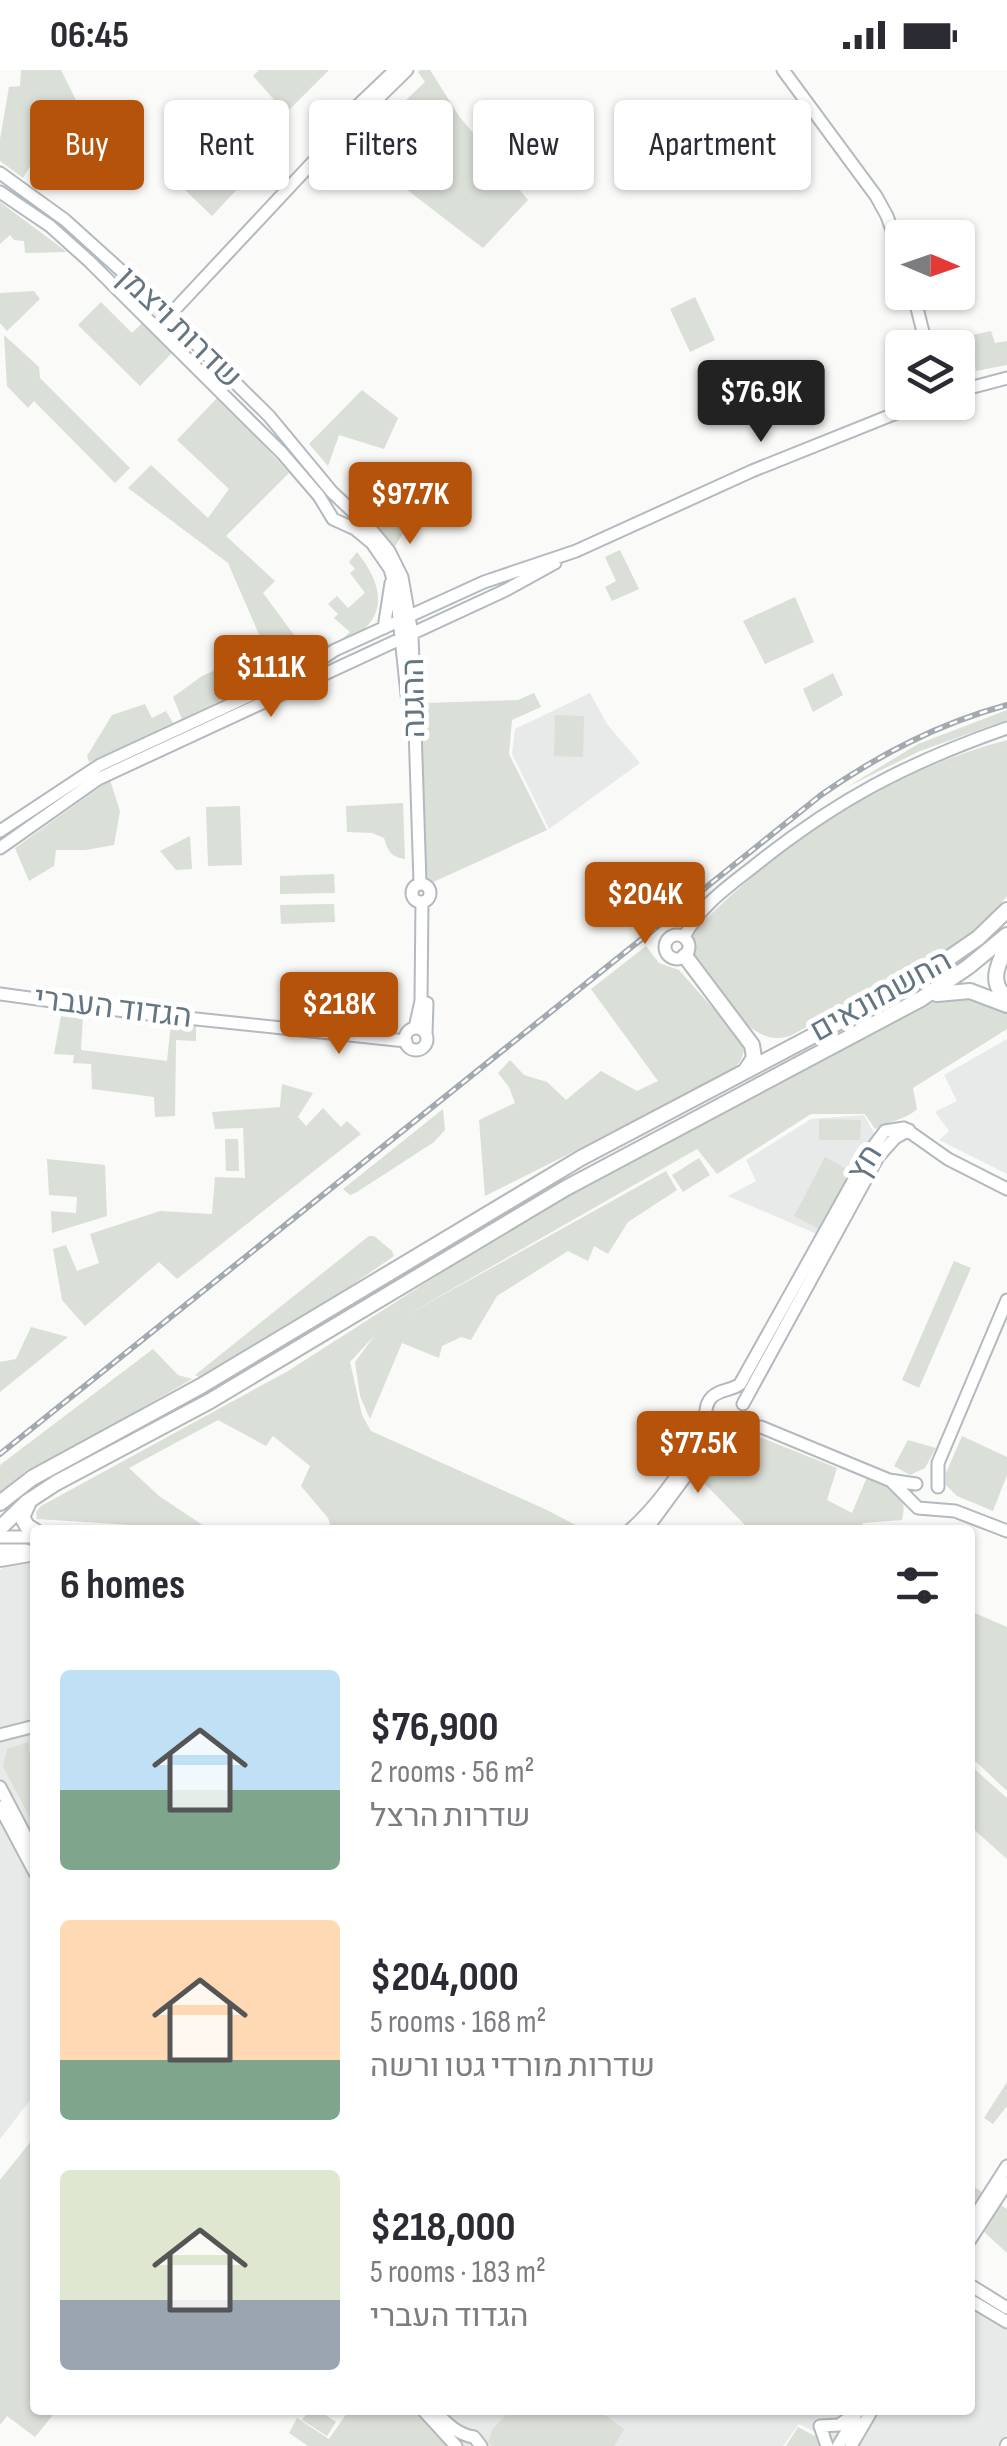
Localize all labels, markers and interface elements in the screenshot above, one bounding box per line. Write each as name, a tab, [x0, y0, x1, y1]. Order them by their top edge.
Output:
text: 06:45	[50, 13, 129, 58]
chip: Buy	[30, 100, 144, 190]
chip: Rent	[164, 100, 289, 190]
chip: Filters	[309, 100, 453, 190]
chip: New	[473, 100, 594, 190]
chip: Apartment	[614, 100, 811, 190]
north arrow	[885, 220, 975, 310]
map controls	[885, 220, 975, 420]
street label: שדרות ויצמן	[108, 259, 250, 397]
button: layers	[885, 330, 975, 420]
pin: $76.9K	[680, 360, 842, 445]
text: $76.9K	[720, 373, 802, 412]
pin: $97.7K	[329, 462, 491, 547]
text: $97.7K	[371, 475, 449, 514]
pin: $111K	[201, 635, 341, 720]
text: $111K	[236, 648, 306, 687]
street label: ההגנה	[394, 657, 434, 739]
pin: $204K	[575, 862, 715, 947]
text: $204K	[607, 875, 683, 914]
street label: החשמונאים	[804, 941, 958, 1051]
pin: $218K	[269, 972, 409, 1057]
street label: הגדוד העברי	[32, 979, 194, 1037]
text: $218K	[302, 985, 376, 1024]
street label: חץ	[839, 1137, 891, 1189]
pin: $77.5K	[617, 1411, 779, 1496]
text: $77.5K	[659, 1424, 737, 1463]
icon: filters	[890, 1558, 945, 1613]
text: 6 homes	[60, 1560, 185, 1611]
text: $76,900	[370, 1702, 499, 1753]
icon: home	[140, 1710, 260, 1830]
text: 2 rooms · 56 m²	[370, 1753, 535, 1792]
text: שדרות הרצל	[370, 1797, 531, 1836]
text: $204,000	[370, 1952, 519, 2003]
icon: home	[140, 1960, 260, 2080]
text: 5 rooms · 168 m²	[370, 2003, 547, 2042]
text: שדרות מורדי גטו ורשה	[370, 2047, 655, 2086]
text: $218,000	[370, 2202, 516, 2253]
icon: home	[140, 2210, 260, 2330]
text: 5 rooms · 183 m²	[370, 2253, 546, 2292]
text: הגדוד העברי	[370, 2297, 529, 2336]

